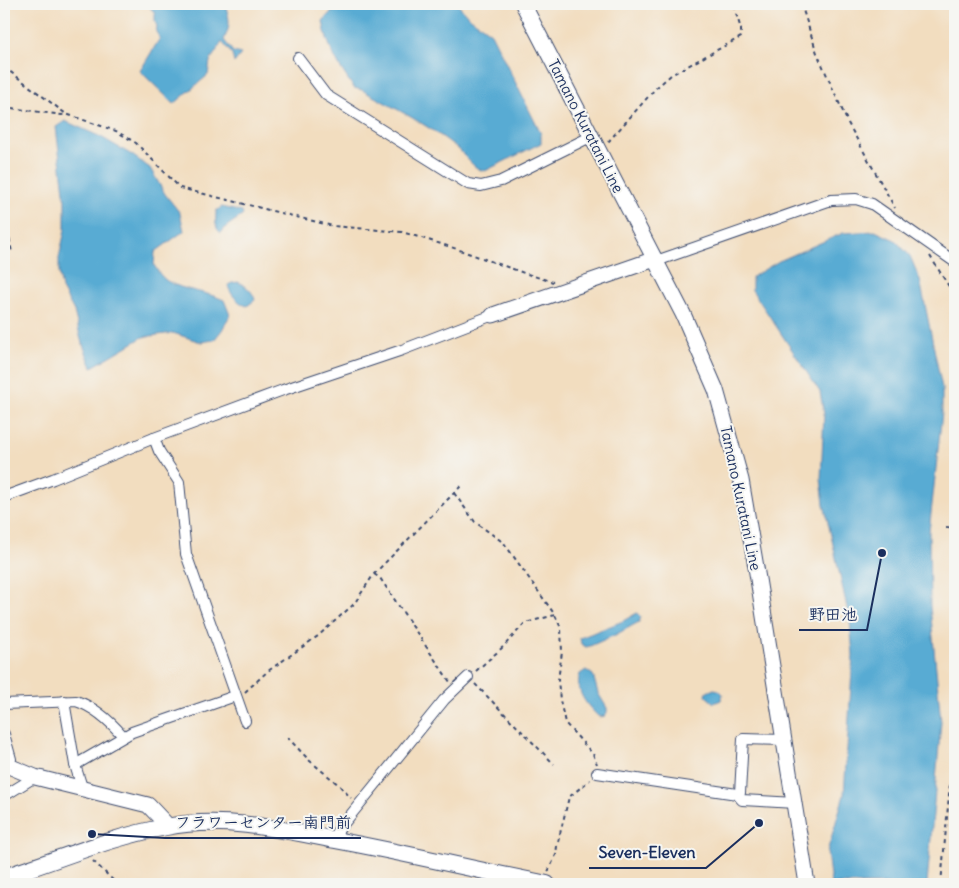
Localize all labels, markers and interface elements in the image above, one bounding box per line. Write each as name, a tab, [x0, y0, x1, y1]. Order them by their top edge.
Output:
street label: Tamano Kuratani Line	[544, 56, 628, 196]
street label: Tamano Kuratani Line	[716, 424, 766, 572]
callout: 野田池	[799, 599, 867, 630]
text: 野田池	[809, 604, 857, 624]
callout: フラワーセンター南門前	[165, 807, 361, 838]
text: フラワーセンター南門前	[175, 812, 351, 832]
callout: Seven-Eleven	[589, 837, 706, 868]
text: Seven-Eleven	[598, 842, 696, 862]

